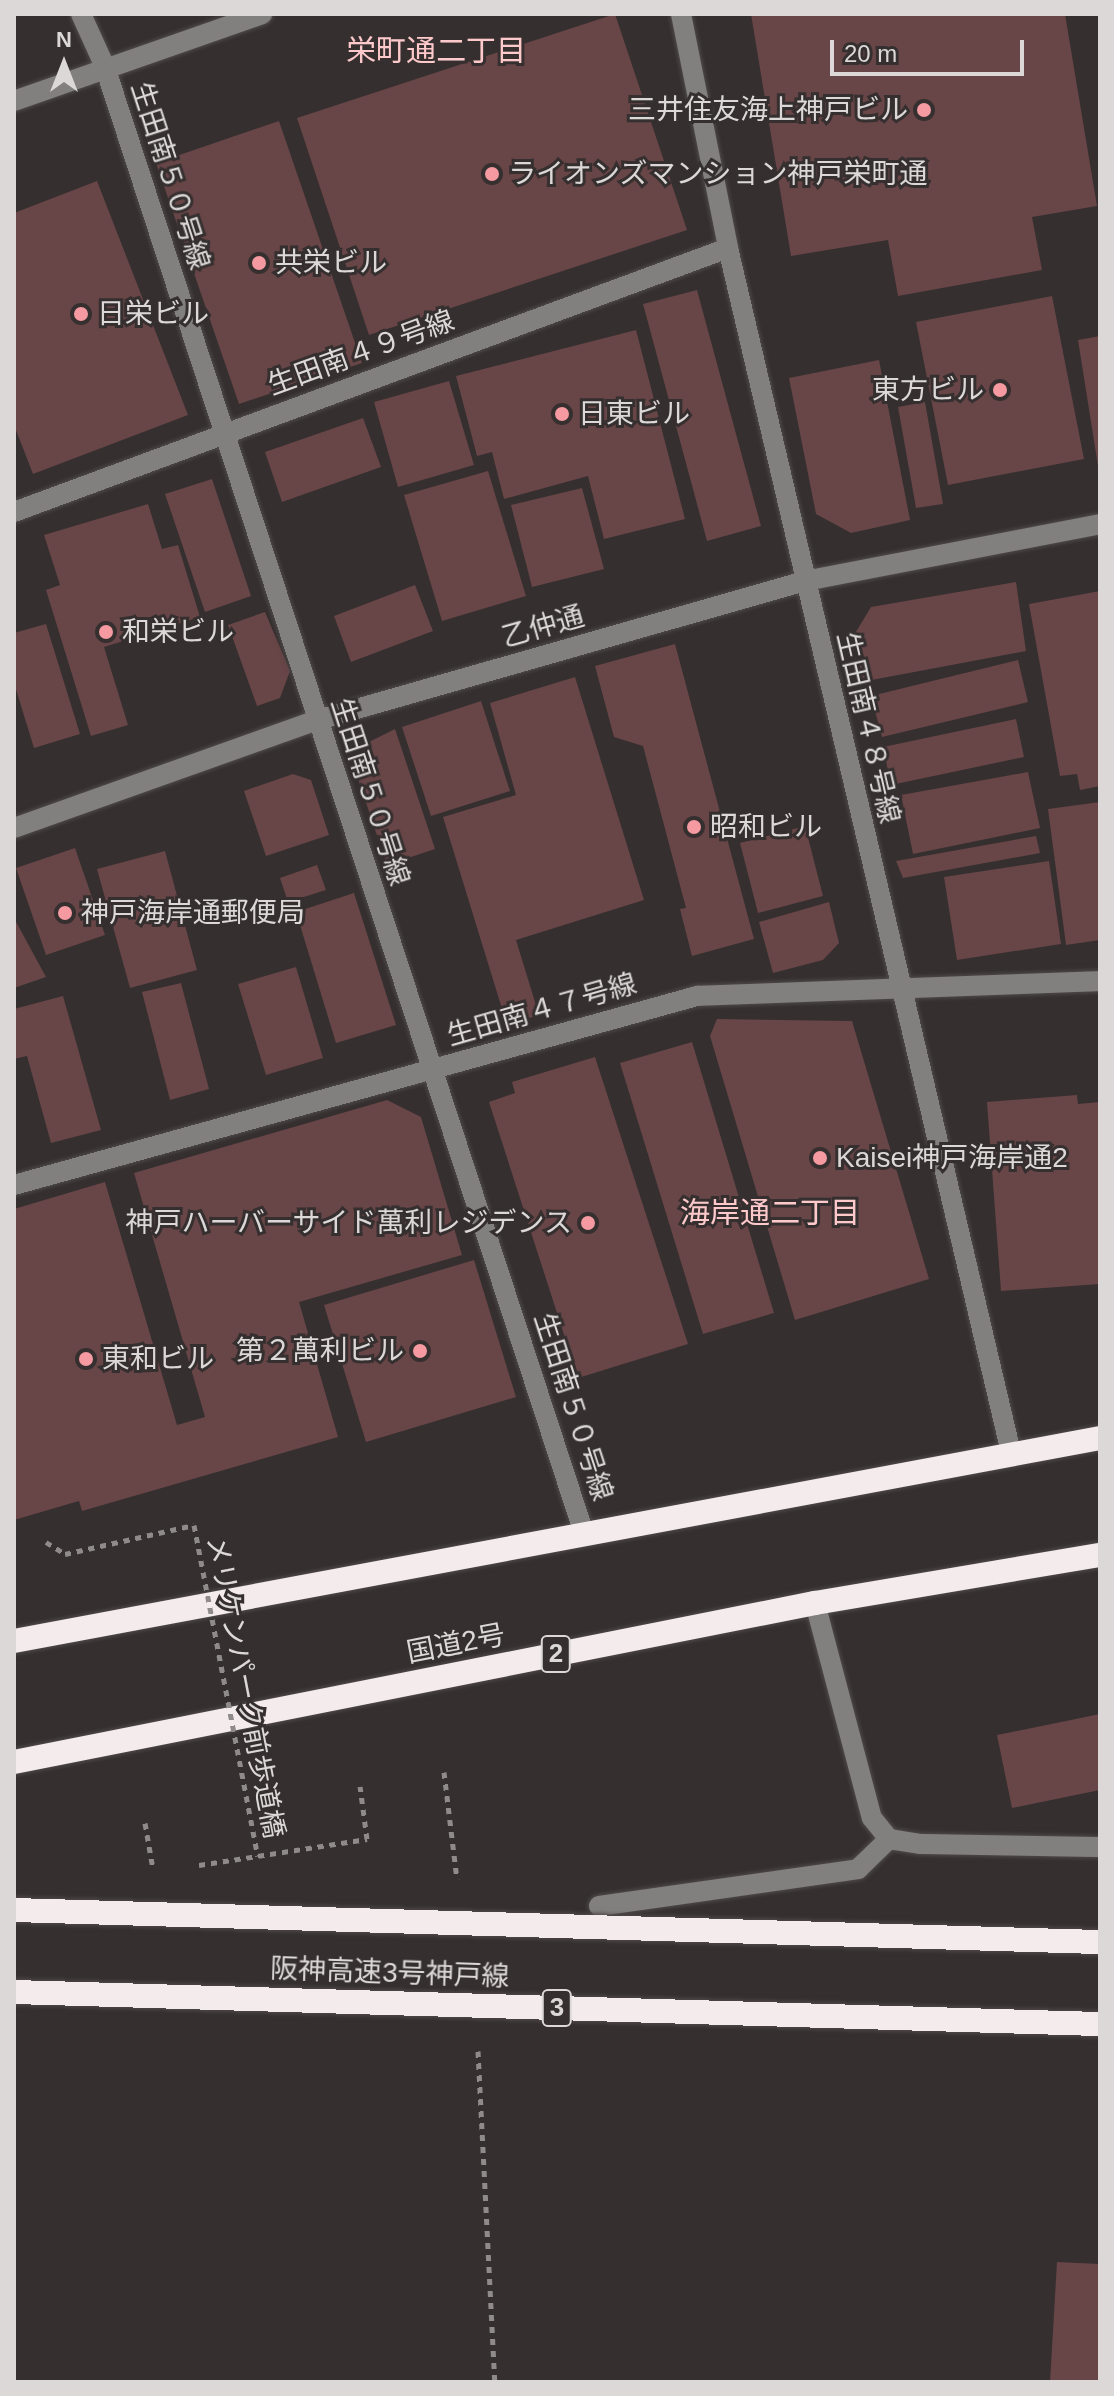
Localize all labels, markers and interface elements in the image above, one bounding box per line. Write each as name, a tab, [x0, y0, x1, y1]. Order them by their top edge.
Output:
north arrow	[24, 24, 104, 104]
scale bar	[834, 24, 1028, 74]
text: N	[56, 27, 72, 52]
district label: 栄町通二丁目	[346, 33, 526, 69]
text: 20 m	[844, 40, 897, 67]
street label: 生田南５０号線	[124, 78, 216, 274]
place label: 三井住友海上神戸ビル	[628, 93, 908, 127]
marker: 三井住友海上神戸ビル	[915, 101, 933, 119]
place label: ライオンズマンション神戸栄町通	[508, 157, 928, 191]
marker: ライオンズマンション神戸栄町通	[483, 165, 501, 183]
place label: 共栄ビル	[275, 246, 387, 280]
marker: 共栄ビル	[250, 254, 268, 272]
place label: 日栄ビル	[97, 297, 209, 331]
street label: 生田南４９号線	[263, 304, 459, 402]
marker: 日栄ビル	[72, 305, 90, 323]
place label: 東方ビル	[872, 373, 984, 407]
marker: 東方ビル	[991, 381, 1009, 399]
place label: 日東ビル	[578, 397, 690, 431]
marker: 日東ビル	[553, 405, 571, 423]
street label: 乙仲通	[498, 599, 588, 655]
place label: 和栄ビル	[122, 615, 234, 649]
marker: 和栄ビル	[97, 623, 115, 641]
street label: 生田南４８号線	[830, 629, 906, 827]
street label: 生田南５０号線	[324, 694, 416, 890]
place label: 昭和ビル	[710, 810, 822, 844]
marker: 昭和ビル	[685, 818, 703, 836]
place label: 神戸海岸通郵便局	[81, 896, 305, 930]
marker: 神戸海岸通郵便局	[56, 904, 74, 922]
street label: 生田南４７号線	[443, 967, 641, 1053]
place label: Kaisei神戸海岸通2	[836, 1141, 1068, 1175]
marker: Kaisei神戸海岸通2	[811, 1149, 829, 1167]
district label: 海岸通二丁目	[680, 1195, 860, 1231]
place label: 神戸ハーバーサイド萬利レジデンス	[124, 1206, 572, 1240]
marker: 神戸ハーバーサイド萬利レジデンス	[579, 1214, 597, 1232]
street label: 生田南５０号線	[527, 1309, 619, 1505]
place label: 第２萬利ビル	[236, 1334, 404, 1368]
place label: 東和ビル	[102, 1342, 214, 1376]
marker: 第２萬利ビル	[411, 1342, 429, 1360]
marker: 東和ビル	[77, 1350, 95, 1368]
street label: メリケンパーク前歩道橋	[199, 1533, 291, 1841]
street label: 国道2号	[404, 1618, 508, 1670]
road number: 2	[540, 1632, 572, 1676]
street label: 阪神高速3号神戸線	[270, 1952, 510, 1994]
road number: 3	[541, 1986, 573, 2030]

